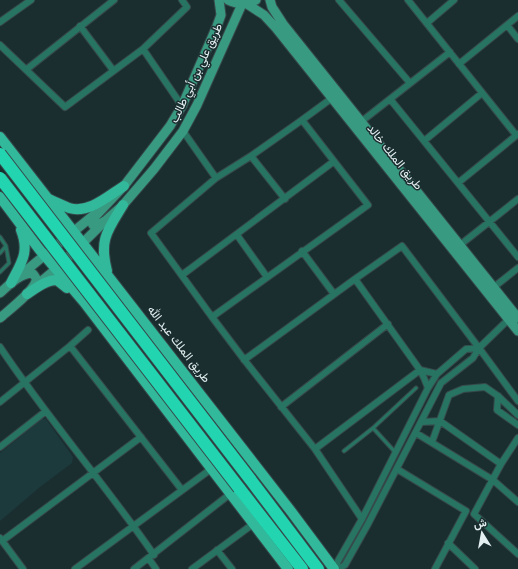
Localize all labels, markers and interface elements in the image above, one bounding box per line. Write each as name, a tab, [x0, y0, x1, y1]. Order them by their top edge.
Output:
street label: طريق علي بن أبي طالب	[167, 21, 228, 126]
street label: طريق الملك خالد	[364, 121, 426, 193]
street label: طريق الملك عبد الله	[144, 303, 214, 386]
north arrow	[462, 513, 502, 553]
text: ش	[472, 516, 488, 531]

